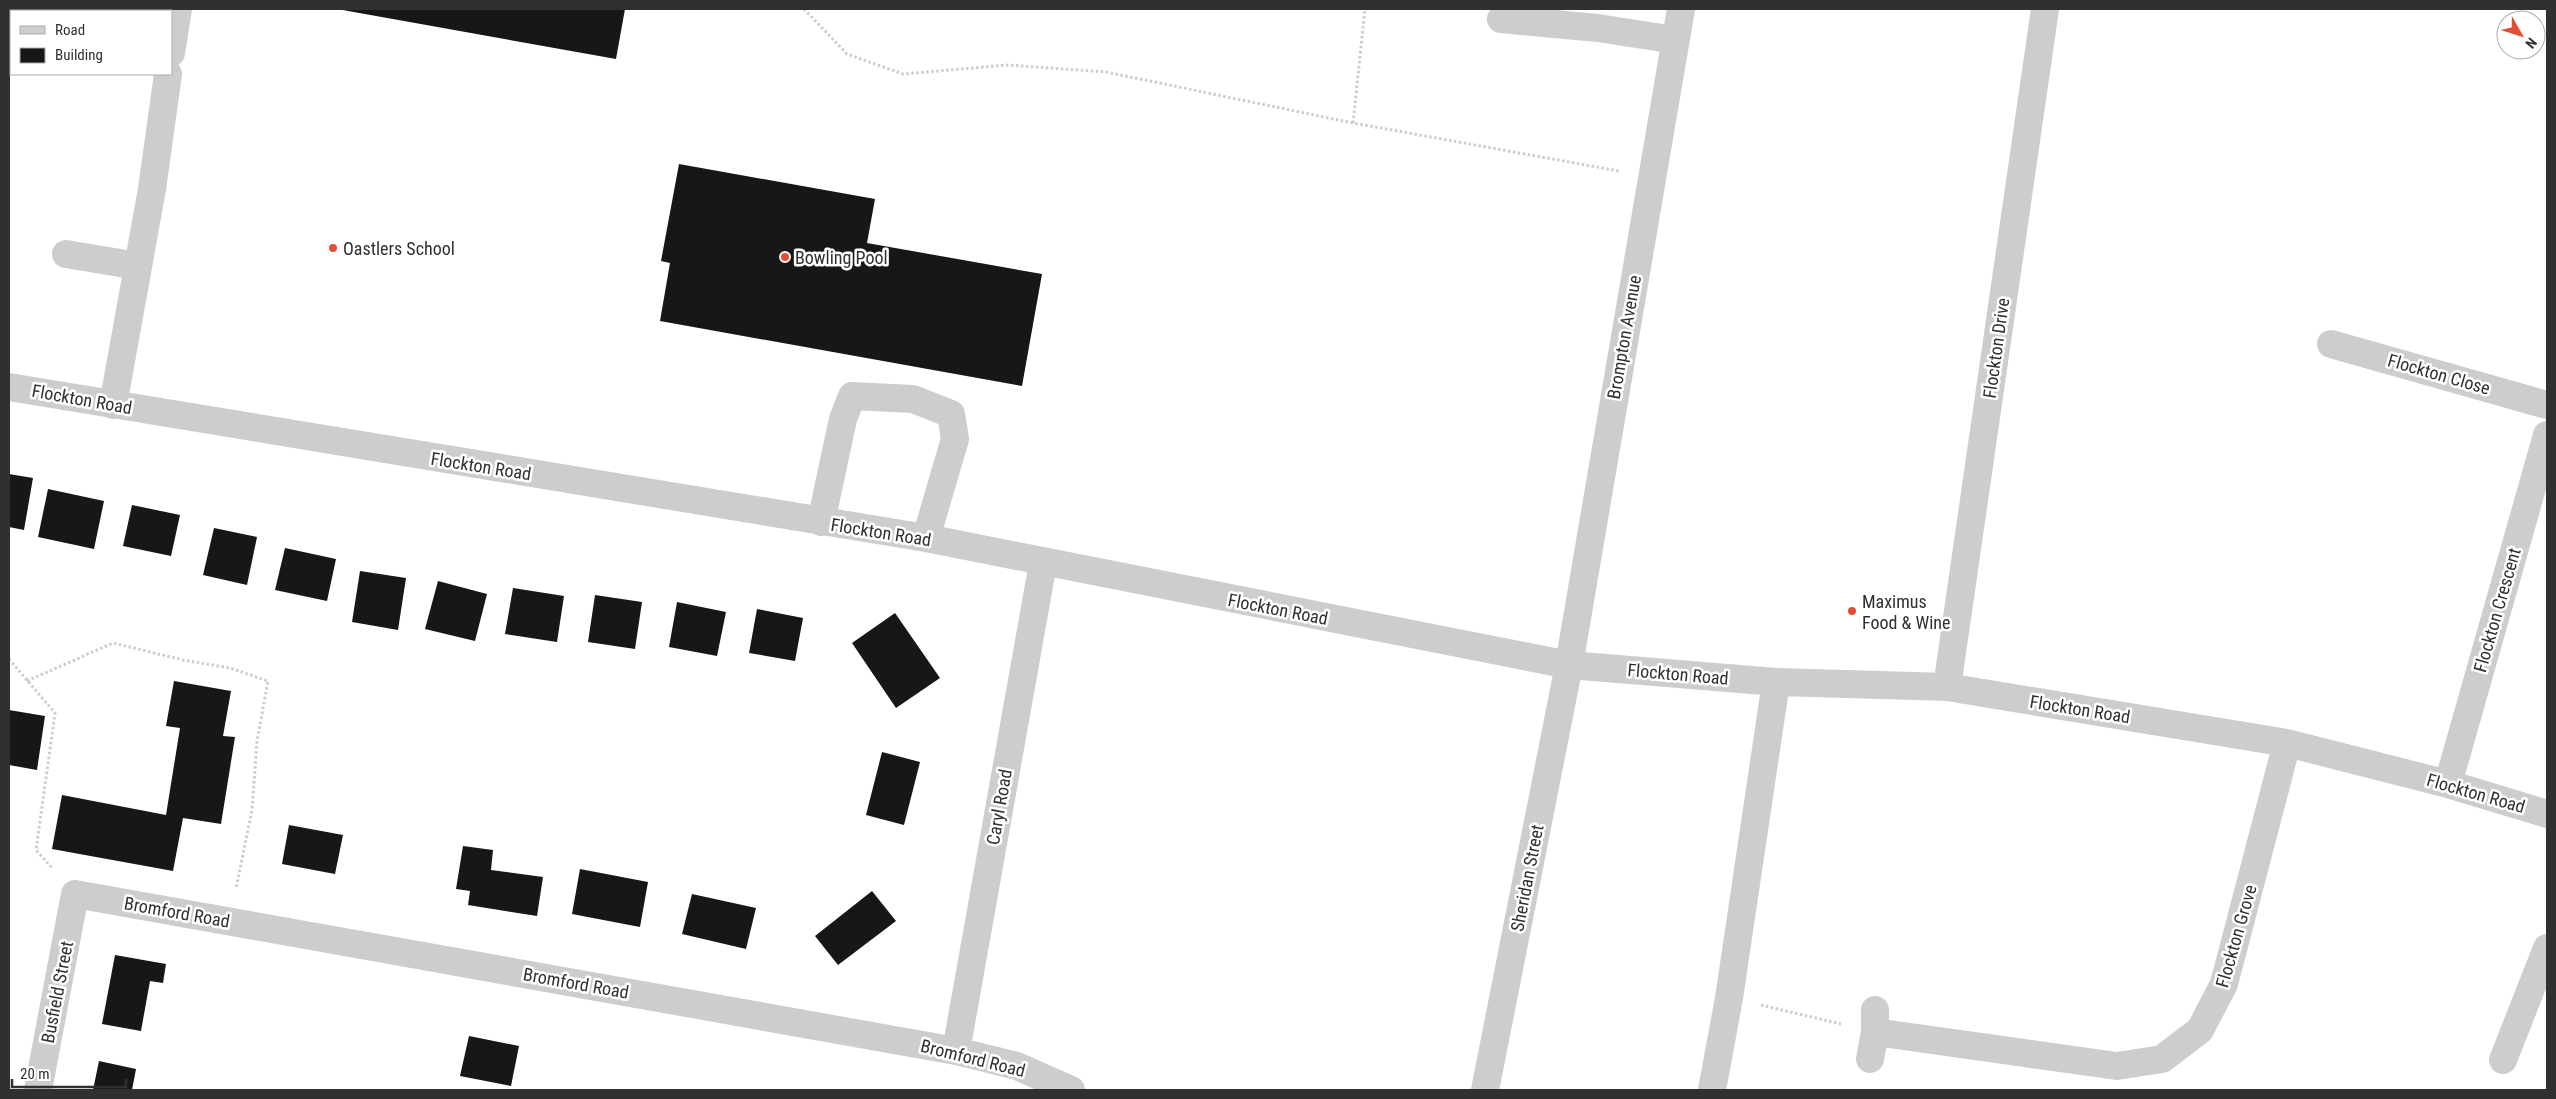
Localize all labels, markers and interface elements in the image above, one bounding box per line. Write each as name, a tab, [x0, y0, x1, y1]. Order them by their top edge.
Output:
legend	[10, 10, 172, 75]
north arrow	[2496, 10, 2546, 60]
text: Road	[55, 21, 85, 39]
text: N	[2522, 35, 2540, 52]
text: Building	[55, 46, 103, 64]
place label: Oastlers School	[343, 238, 455, 259]
marker: Oastlers School	[327, 242, 339, 254]
place label: Bowling Pool	[795, 247, 888, 268]
marker: Bowling Pool	[779, 251, 791, 263]
street label: Brompton Avenue	[1603, 273, 1645, 401]
street label: Flockton Drive	[1979, 296, 2013, 400]
street label: Flockton Close	[2385, 349, 2493, 399]
street label: Flockton Road	[30, 380, 134, 418]
street label: Flockton Road	[429, 448, 533, 484]
street label: Flockton Road	[829, 514, 933, 550]
street label: Flockton Crescent	[2469, 545, 2525, 675]
street label: Flockton Road	[1226, 589, 1330, 629]
place label: Maximus Food & Wine	[1862, 591, 1951, 633]
marker: Maximus Food & Wine	[1846, 605, 1858, 617]
street label: Flockton Road	[1627, 659, 1729, 689]
street label: Flockton Road	[2028, 691, 2132, 727]
street label: Caryl Road	[982, 768, 1016, 846]
street label: Flockton Road	[2424, 769, 2528, 817]
street label: Sheridan Street	[1506, 823, 1548, 933]
street label: Flockton Grove	[2211, 882, 2261, 990]
street label: Bromford Road	[122, 892, 232, 932]
street label: Busfield Street	[37, 939, 77, 1045]
street label: Bromford Road	[521, 963, 631, 1003]
street label: Bromford Road	[919, 1035, 1027, 1081]
scale bar	[12, 1056, 126, 1088]
text: 20 m	[20, 1065, 50, 1083]

